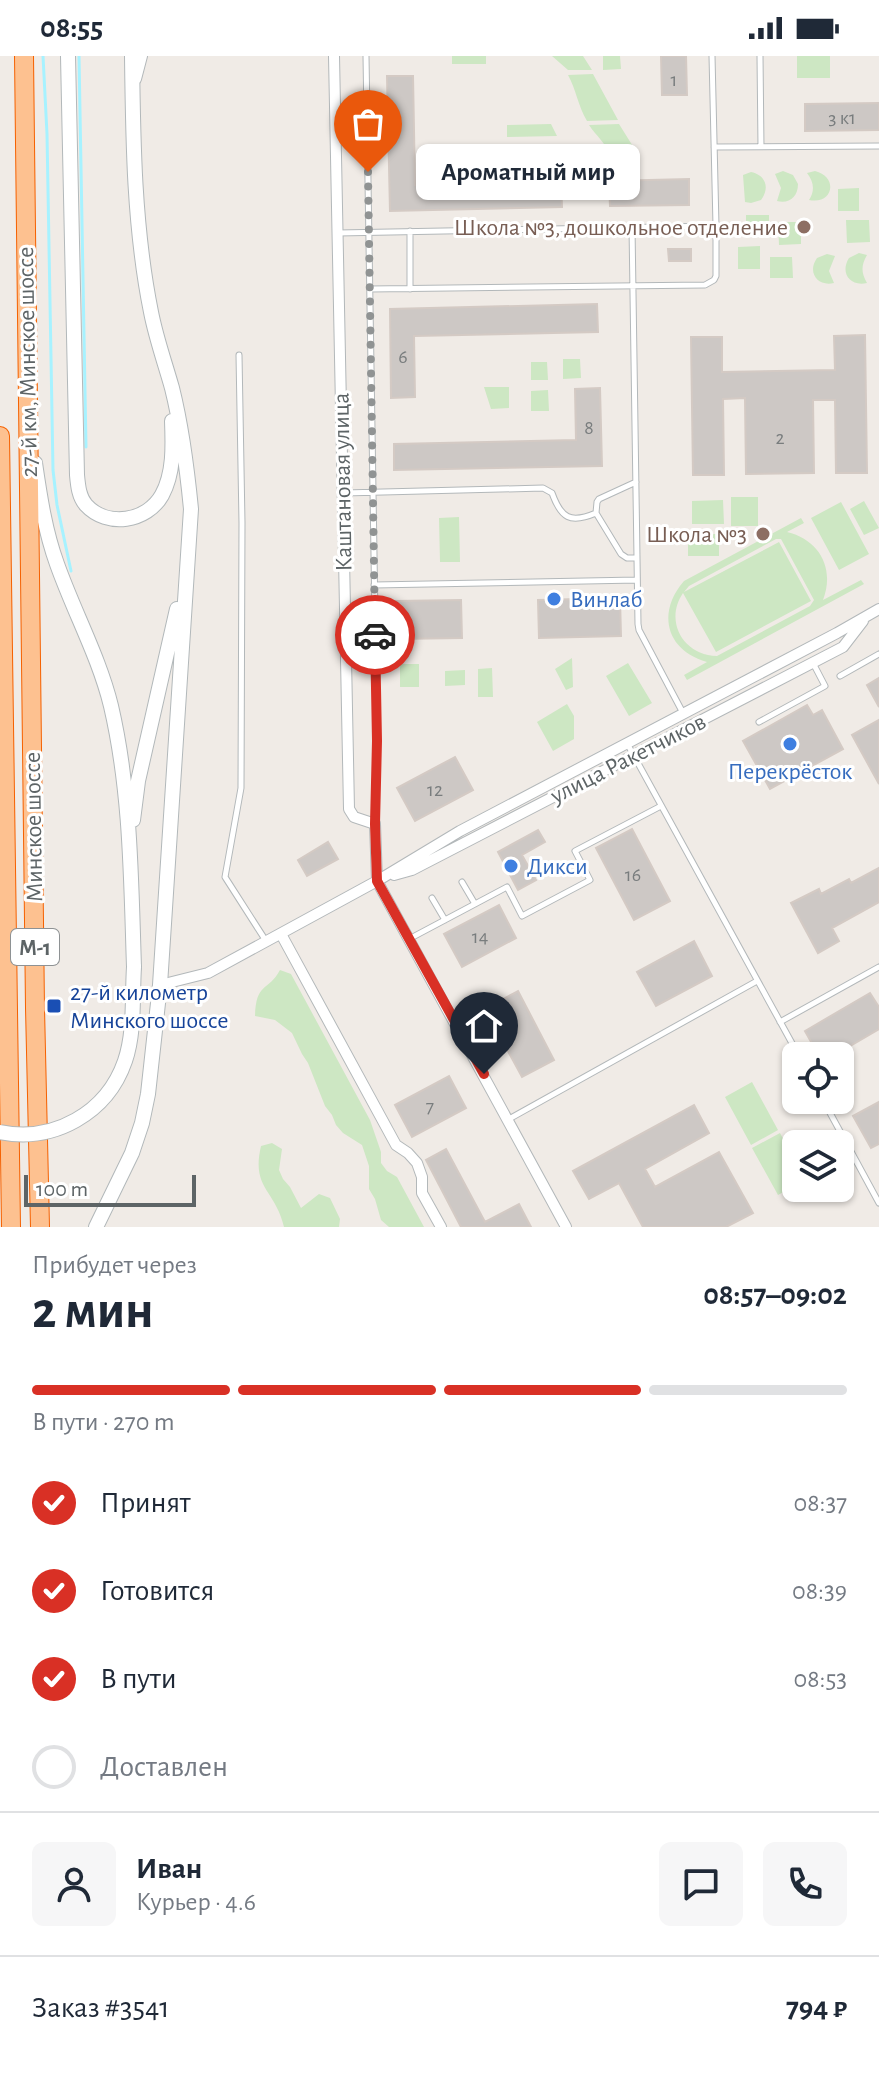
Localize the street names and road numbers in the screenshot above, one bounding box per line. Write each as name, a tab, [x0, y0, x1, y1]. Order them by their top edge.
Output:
street label: 27-й км, Минское шоссе	[14, 246, 42, 478]
street label: Каштановая улица	[329, 392, 357, 572]
street label: улица Ракетчиков	[546, 709, 710, 809]
street label: Минское шоссе	[21, 752, 47, 902]
road number: М-1	[11, 929, 59, 965]

